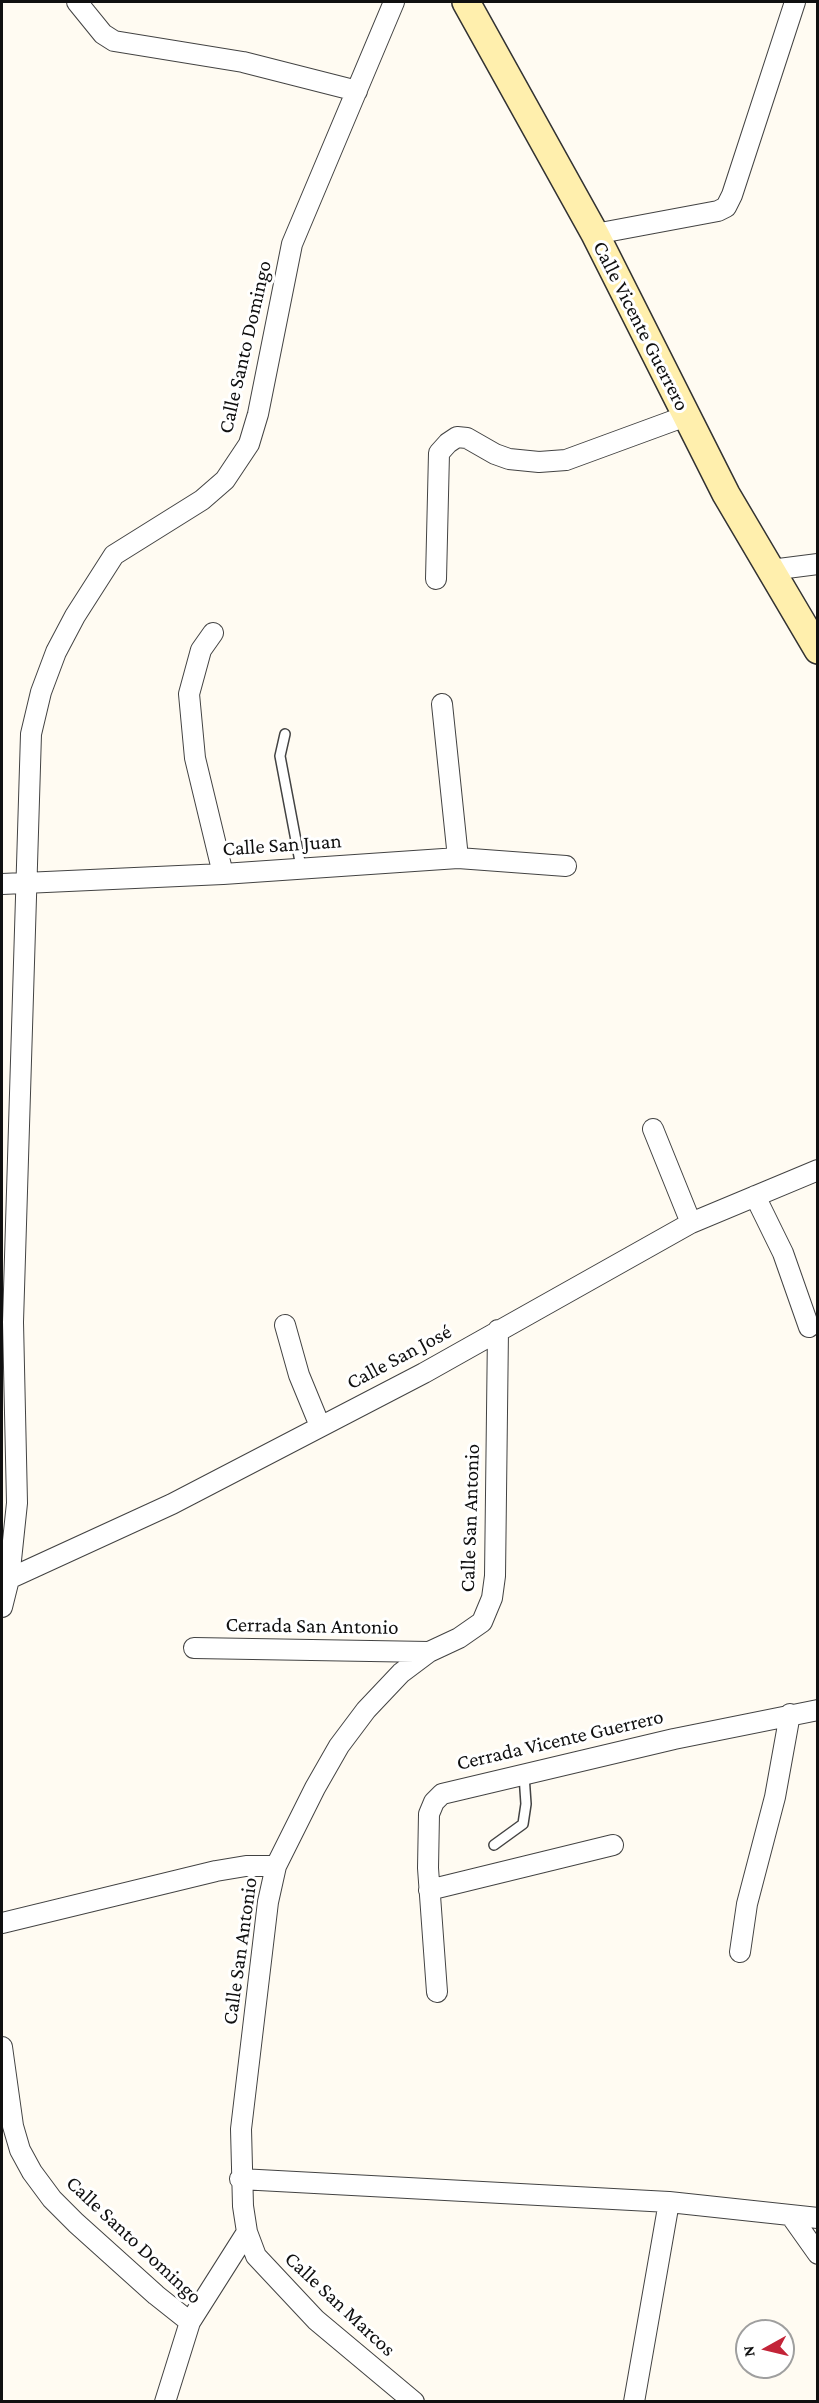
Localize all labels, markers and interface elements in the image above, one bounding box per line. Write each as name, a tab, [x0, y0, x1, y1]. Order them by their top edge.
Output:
street label: Calle Vicente Guerrero	[587, 237, 695, 415]
street label: Calle Santo Domingo	[213, 258, 277, 436]
street label: Calle San Juan	[222, 828, 342, 862]
street label: Calle San José	[342, 1319, 456, 1395]
street label: Calle San Antonio	[455, 1443, 485, 1593]
street label: Cerrada San Antonio	[225, 1612, 399, 1640]
street label: Cerrada Vicente Guerrero	[454, 1704, 666, 1776]
street label: Calle San Antonio	[217, 1876, 263, 2026]
street label: Calle Santo Domingo	[61, 2171, 207, 2309]
street label: Calle San Marcos	[279, 2246, 401, 2362]
north arrow	[735, 2319, 795, 2379]
text: N	[739, 2345, 758, 2358]

